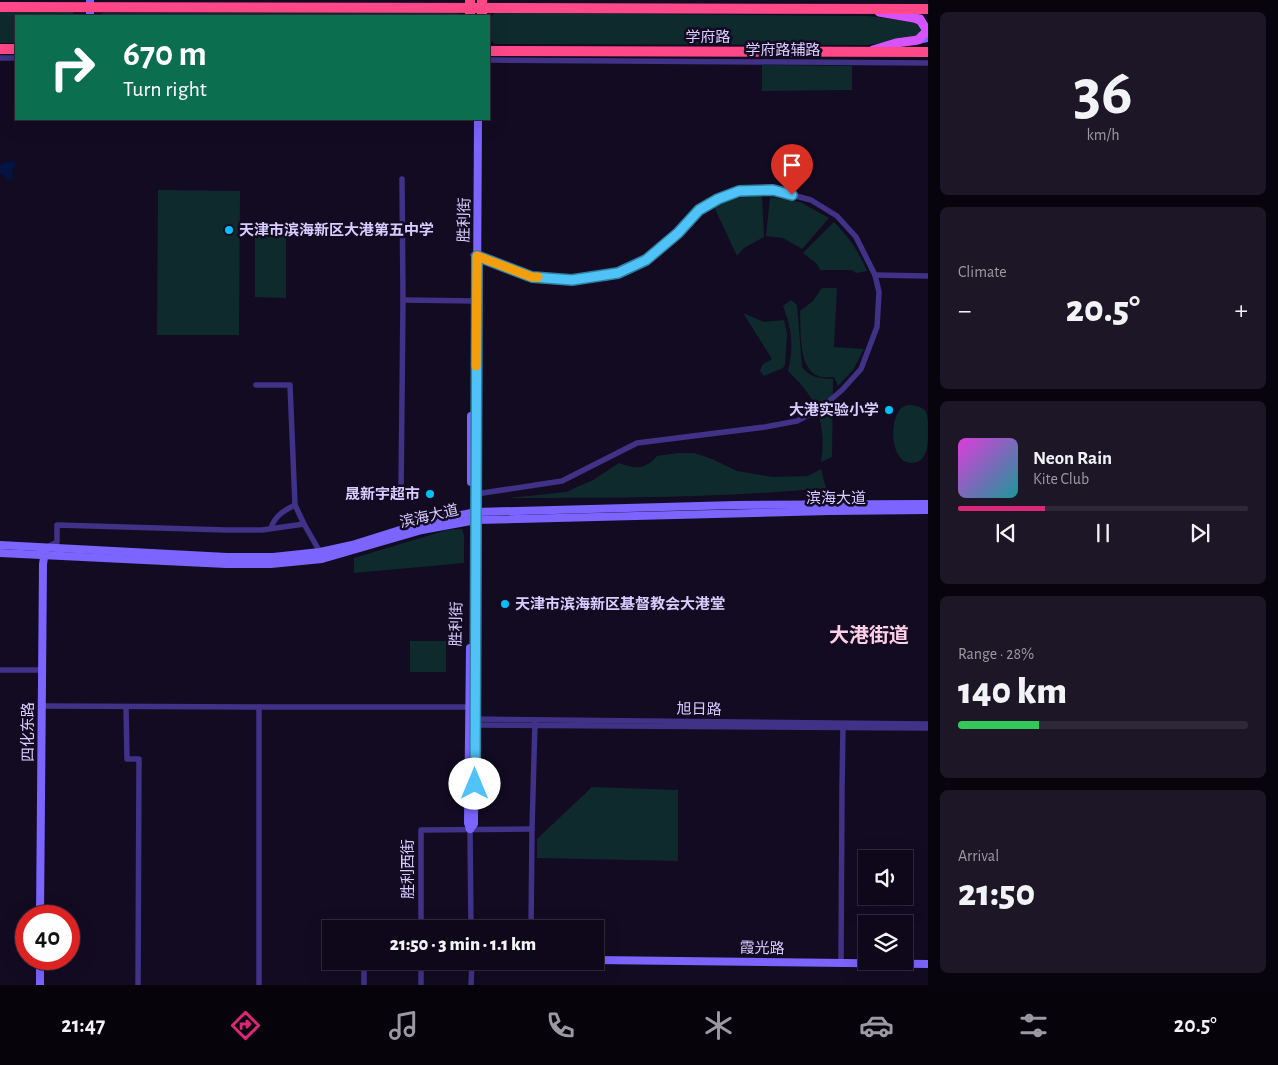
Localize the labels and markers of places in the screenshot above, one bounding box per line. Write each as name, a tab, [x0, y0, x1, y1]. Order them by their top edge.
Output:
pin	[771, 144, 813, 195]
place label: 天津市滨海新区大港第五中学	[239, 221, 434, 238]
marker: 天津市滨海新区大港第五中学	[223, 224, 235, 236]
place label: 大港实验小学	[789, 401, 879, 418]
marker: 大港实验小学	[883, 404, 895, 416]
place label: 晟新宇超市	[345, 486, 420, 502]
marker: 晟新宇超市	[424, 488, 436, 500]
place label: 天津市滨海新区基督教会大港堂	[515, 596, 725, 612]
marker: 天津市滨海新区基督教会大港堂	[499, 598, 511, 610]

